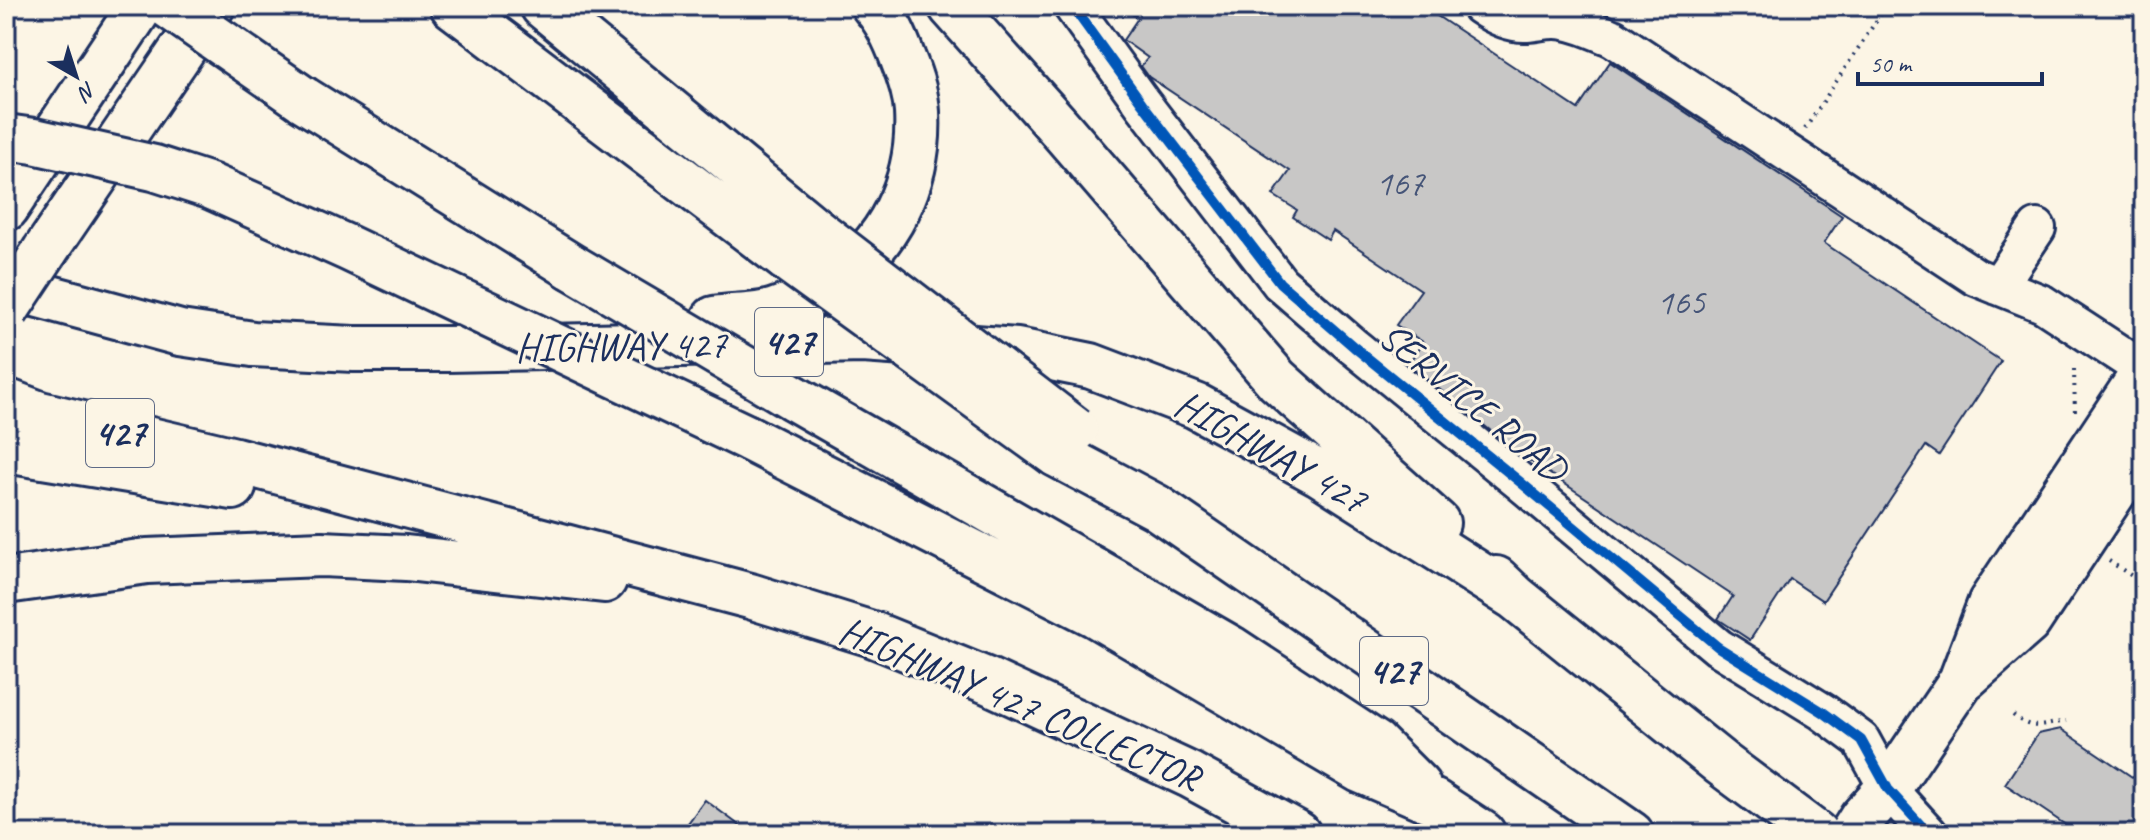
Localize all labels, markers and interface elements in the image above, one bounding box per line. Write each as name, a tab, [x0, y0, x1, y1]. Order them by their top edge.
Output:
north arrow	[36, 36, 116, 116]
scale bar	[1858, 36, 2042, 86]
text: 50 m	[1870, 49, 1913, 79]
text: N	[71, 76, 102, 108]
house number: 167	[1376, 160, 1426, 206]
house number: 165	[1657, 279, 1707, 325]
road number: 427	[755, 308, 823, 376]
street label: SERVICE ROAD	[1369, 311, 1580, 495]
street label: HIGHWAY 427	[515, 319, 729, 373]
street label: HIGHWAY 427	[1166, 379, 1377, 526]
road number: 427	[86, 399, 154, 467]
street label: HIGHWAY 427 COLLECTOR	[832, 605, 1211, 804]
road number: 427	[1360, 637, 1428, 705]

